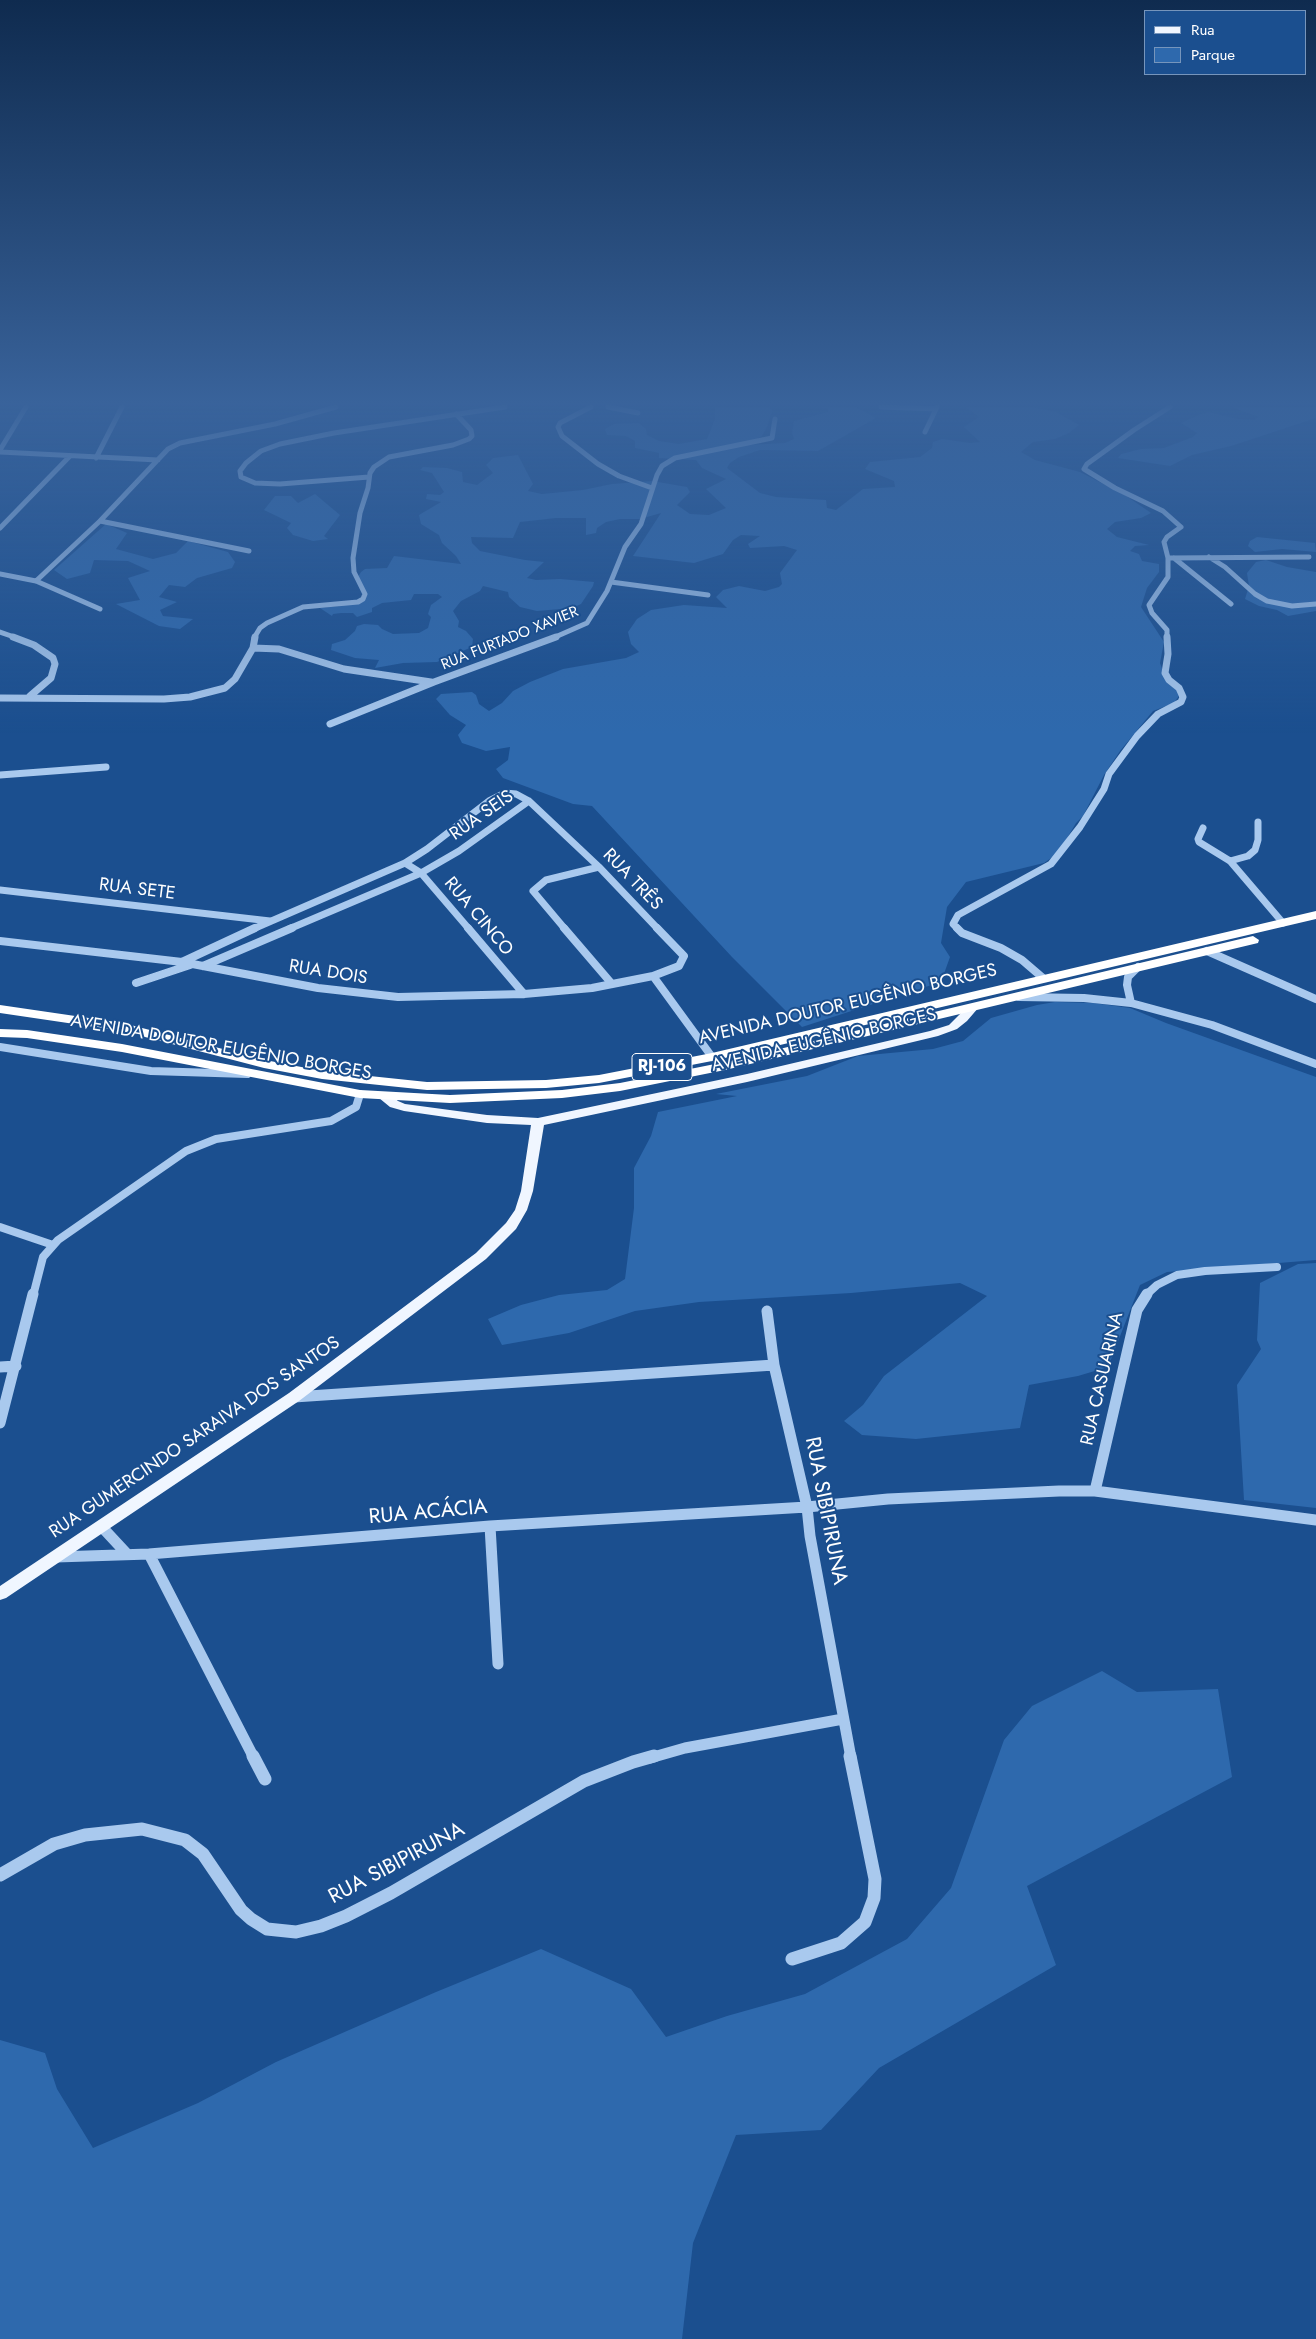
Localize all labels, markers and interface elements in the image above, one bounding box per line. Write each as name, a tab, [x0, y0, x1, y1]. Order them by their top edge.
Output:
legend	[1144, 10, 1306, 75]
text: Rua	[1191, 19, 1215, 41]
text: Parque	[1191, 44, 1235, 66]
street label: RUA FURTADO XAVIER	[439, 603, 581, 675]
street label: RUA SEIS	[446, 786, 518, 846]
street label: RUA TRÊS	[598, 845, 666, 915]
street label: RUA CINCO	[439, 873, 517, 961]
street label: RUA SETE	[98, 875, 176, 905]
street label: RUA DOIS	[287, 956, 369, 990]
street label: AVENIDA DOUTOR EUGÊNIO BORGES	[697, 960, 999, 1050]
street label: AVENIDA EUGÊNIO BORGES	[709, 1005, 939, 1077]
street label: AVENIDA DOUTOR EUGÊNIO BORGES	[69, 1011, 373, 1085]
road number: RJ-106	[632, 1054, 692, 1080]
street label: RUA CASUARINA	[1077, 1310, 1129, 1448]
street label: RUA GUMERCINDO SARAIVA DOS SANTOS	[46, 1332, 344, 1544]
street label: RUA SIBIPIRUNA	[798, 1435, 852, 1587]
street label: RUA ACÁCIA	[368, 1495, 488, 1531]
street label: RUA SIBIPIRUNA	[325, 1818, 469, 1910]

